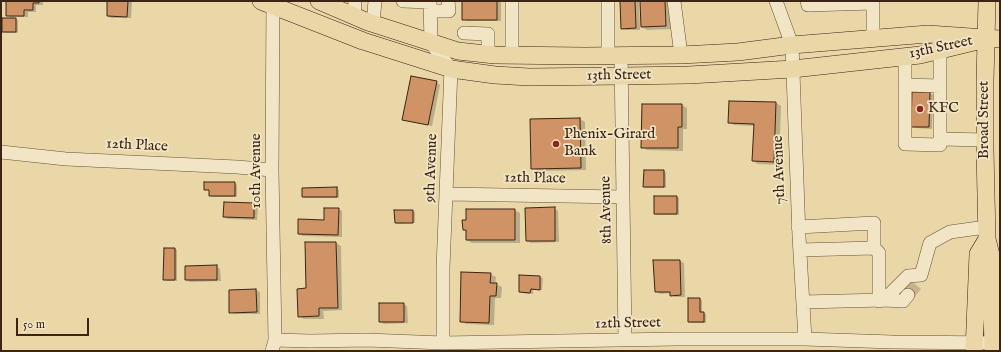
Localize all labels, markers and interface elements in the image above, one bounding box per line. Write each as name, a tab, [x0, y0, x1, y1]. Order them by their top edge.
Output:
street label: 13th Street	[907, 32, 975, 64]
street label: 13th Street	[586, 66, 652, 86]
street label: Broad Street	[976, 81, 994, 159]
place label: KFC	[928, 100, 959, 118]
marker: KFC	[915, 104, 925, 114]
place label: Phenix-Girard Bank	[564, 126, 655, 161]
street label: 10th Avenue	[248, 133, 266, 209]
street label: 9th Avenue	[422, 133, 442, 203]
street label: 12th Place	[106, 135, 168, 157]
street label: 7th Avenue	[770, 135, 790, 205]
marker: Phenix-Girard Bank	[551, 139, 561, 149]
street label: 12th Place	[504, 169, 566, 189]
street label: 8th Avenue	[597, 176, 617, 244]
scale bar	[18, 310, 91, 336]
street label: 12th Street	[595, 314, 661, 334]
text: 50 m	[23, 317, 45, 332]

